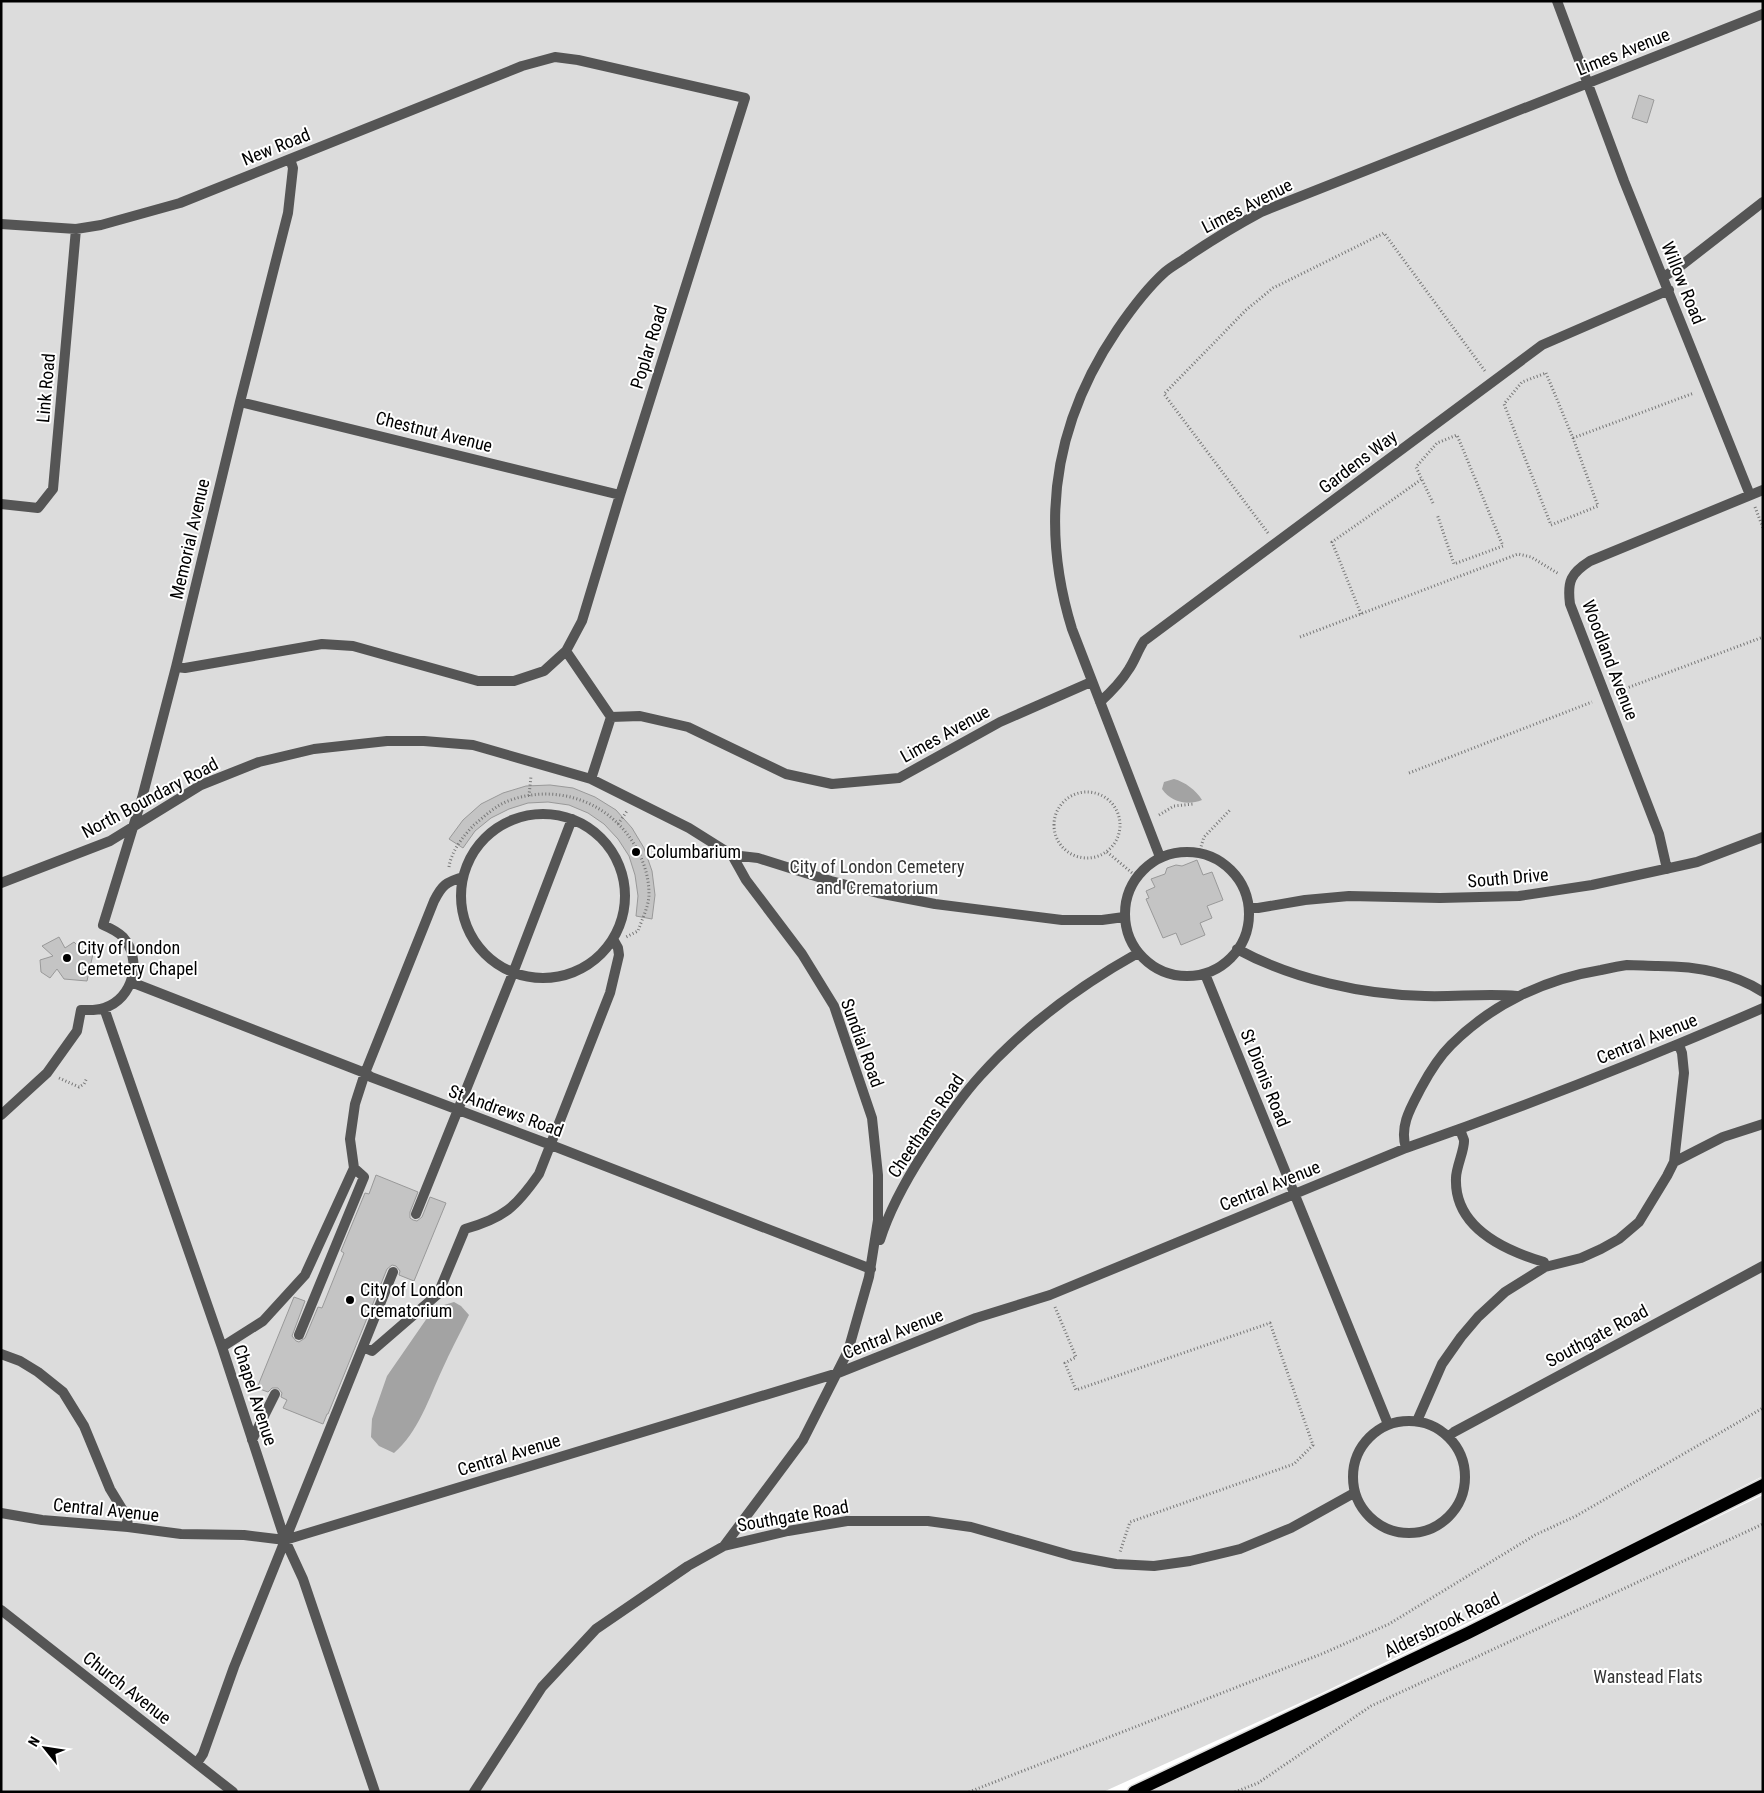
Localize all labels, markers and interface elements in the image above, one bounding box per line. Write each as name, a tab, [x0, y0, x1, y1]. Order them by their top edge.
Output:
street label: Limes Avenue	[1573, 23, 1673, 80]
street label: New Road	[239, 123, 313, 170]
street label: Limes Avenue	[1198, 174, 1296, 237]
street label: Willow Road	[1657, 238, 1710, 327]
street label: Poplar Road	[626, 303, 671, 391]
street label: Link Road	[32, 352, 59, 424]
street label: Chestnut Avenue	[374, 407, 495, 456]
street label: Gardens Way	[1314, 425, 1401, 498]
street label: Memorial Avenue	[165, 477, 214, 601]
street label: Woodland Avenue	[1578, 597, 1643, 723]
street label: Limes Avenue	[896, 700, 993, 767]
street label: North Boundary Road	[78, 753, 222, 842]
place label: Columbarium	[646, 841, 741, 862]
marker: Columbarium	[630, 846, 642, 858]
park label: City of London Cemetery and Crematorium	[790, 856, 965, 898]
street label: South Drive	[1467, 864, 1549, 891]
place label: City of London Cemetery Chapel	[77, 937, 198, 979]
marker: City of London Cemetery Chapel	[61, 952, 73, 964]
street label: Sundial Road	[837, 996, 888, 1090]
street label: Central Avenue	[1593, 1009, 1700, 1068]
street label: St Dionis Road	[1236, 1026, 1295, 1130]
street label: Cheethams Road	[883, 1070, 968, 1182]
street label: St Andrews Road	[446, 1080, 567, 1141]
street label: Central Avenue	[1216, 1156, 1323, 1215]
place label: City of London Crematorium	[360, 1279, 463, 1321]
marker: City of London Crematorium	[344, 1294, 356, 1306]
street label: Southgate Road	[1542, 1300, 1651, 1371]
street label: Central Avenue	[839, 1304, 946, 1363]
street label: Chapel Avenue	[229, 1342, 282, 1448]
street label: Central Avenue	[455, 1429, 563, 1480]
street label: Central Avenue	[52, 1493, 160, 1526]
street label: Southgate Road	[736, 1495, 850, 1536]
street label: Aldersbrook Road	[1380, 1587, 1503, 1662]
street label: Church Avenue	[79, 1647, 175, 1728]
park label: Wanstead Flats	[1593, 1666, 1703, 1687]
north arrow	[20, 1723, 70, 1773]
text: N	[25, 1734, 43, 1749]

